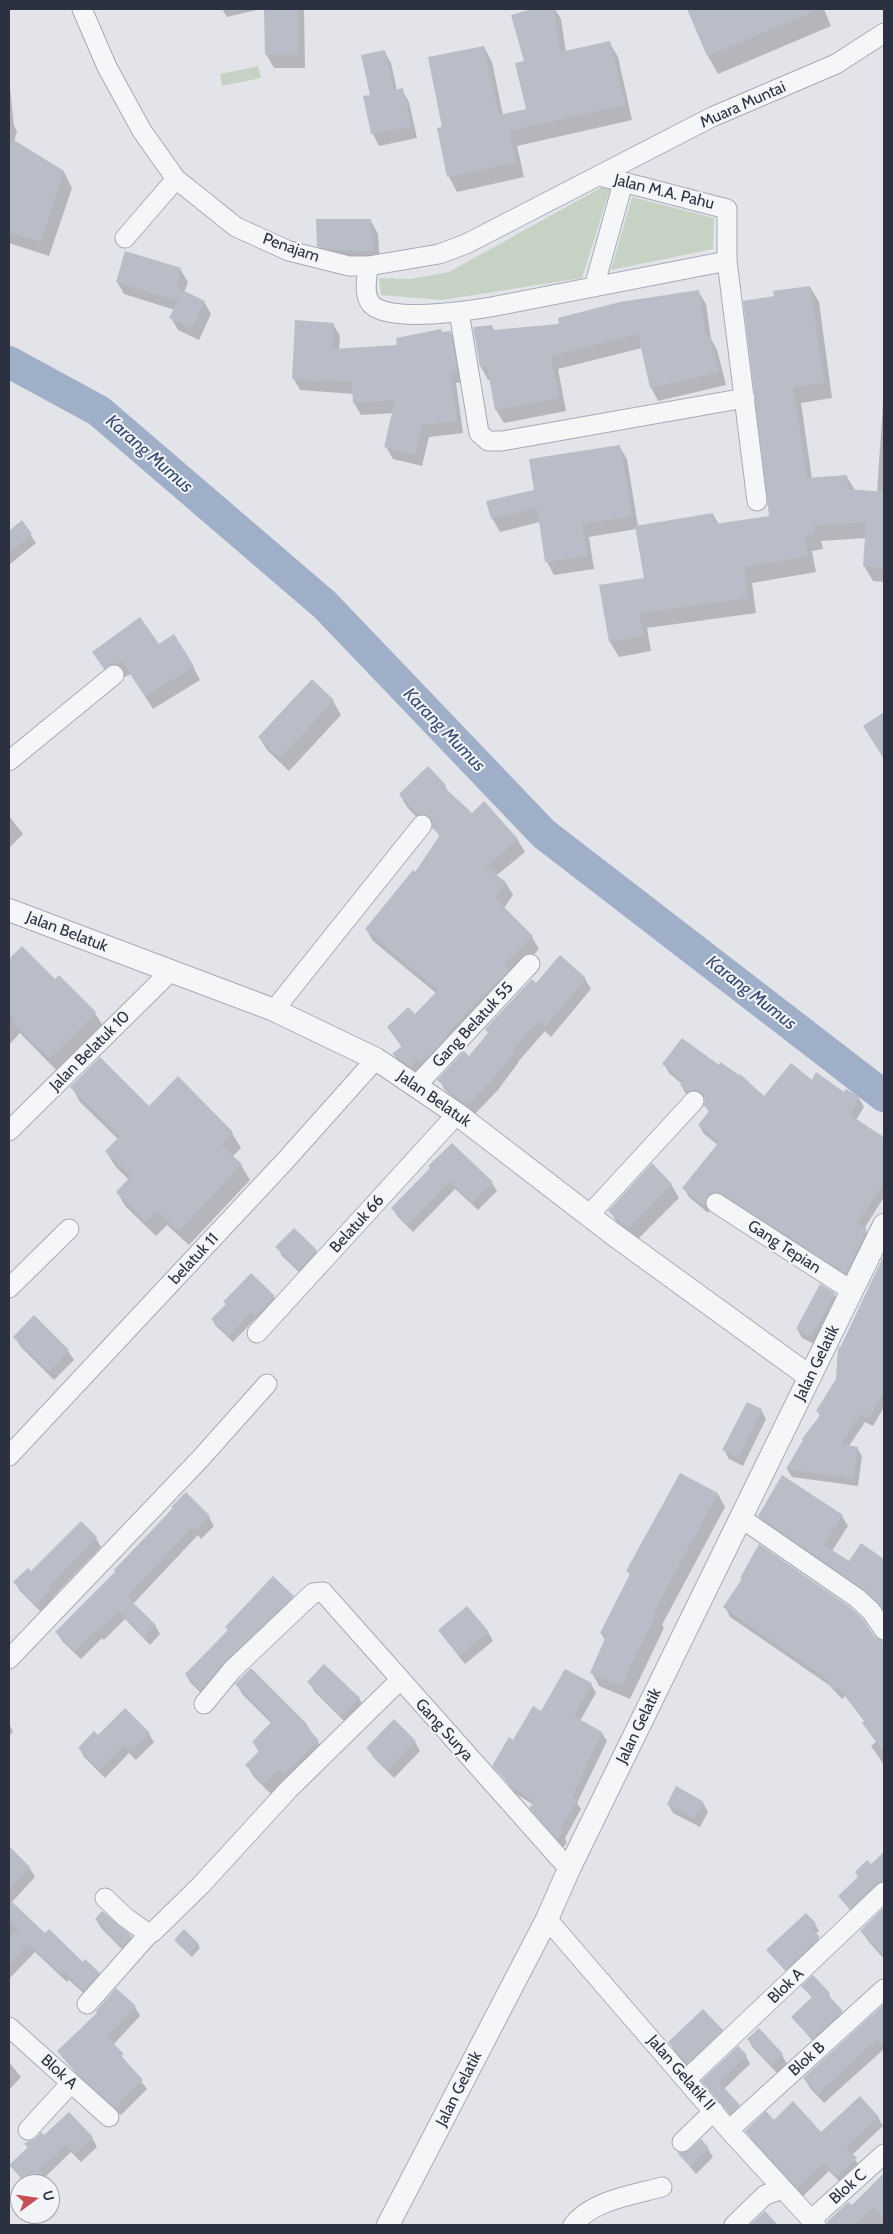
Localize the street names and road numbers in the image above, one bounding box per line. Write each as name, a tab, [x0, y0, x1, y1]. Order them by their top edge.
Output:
street label: Muara Muntai	[697, 78, 789, 132]
street label: Jalan M.A. Pahu	[612, 170, 716, 214]
street label: Penajam	[260, 229, 322, 267]
street label: Jalan Belatuk	[24, 908, 110, 956]
street label: Gang Belatuk 55	[429, 978, 517, 1072]
street label: Jalan Belatuk 10	[46, 1007, 134, 1095]
street label: Jalan Belatuk	[393, 1067, 475, 1131]
street label: Belatuk 66	[326, 1191, 388, 1257]
street label: Gang Tepian	[744, 1216, 824, 1278]
street label: belatuk 11	[165, 1229, 223, 1289]
street label: Jalan Gelatik	[790, 1322, 844, 1404]
street label: Jalan Gelatik	[612, 1685, 666, 1767]
street label: Gang Surya	[411, 1695, 477, 1765]
street label: Blok A	[764, 1964, 808, 2008]
street label: Jalan Gelatik II	[643, 2031, 719, 2115]
street label: Blok B	[785, 2038, 829, 2080]
street label: Jalan Gelatik	[432, 2048, 486, 2130]
street label: Blok A	[37, 2051, 81, 2093]
street label: Blok C	[826, 2166, 870, 2208]

